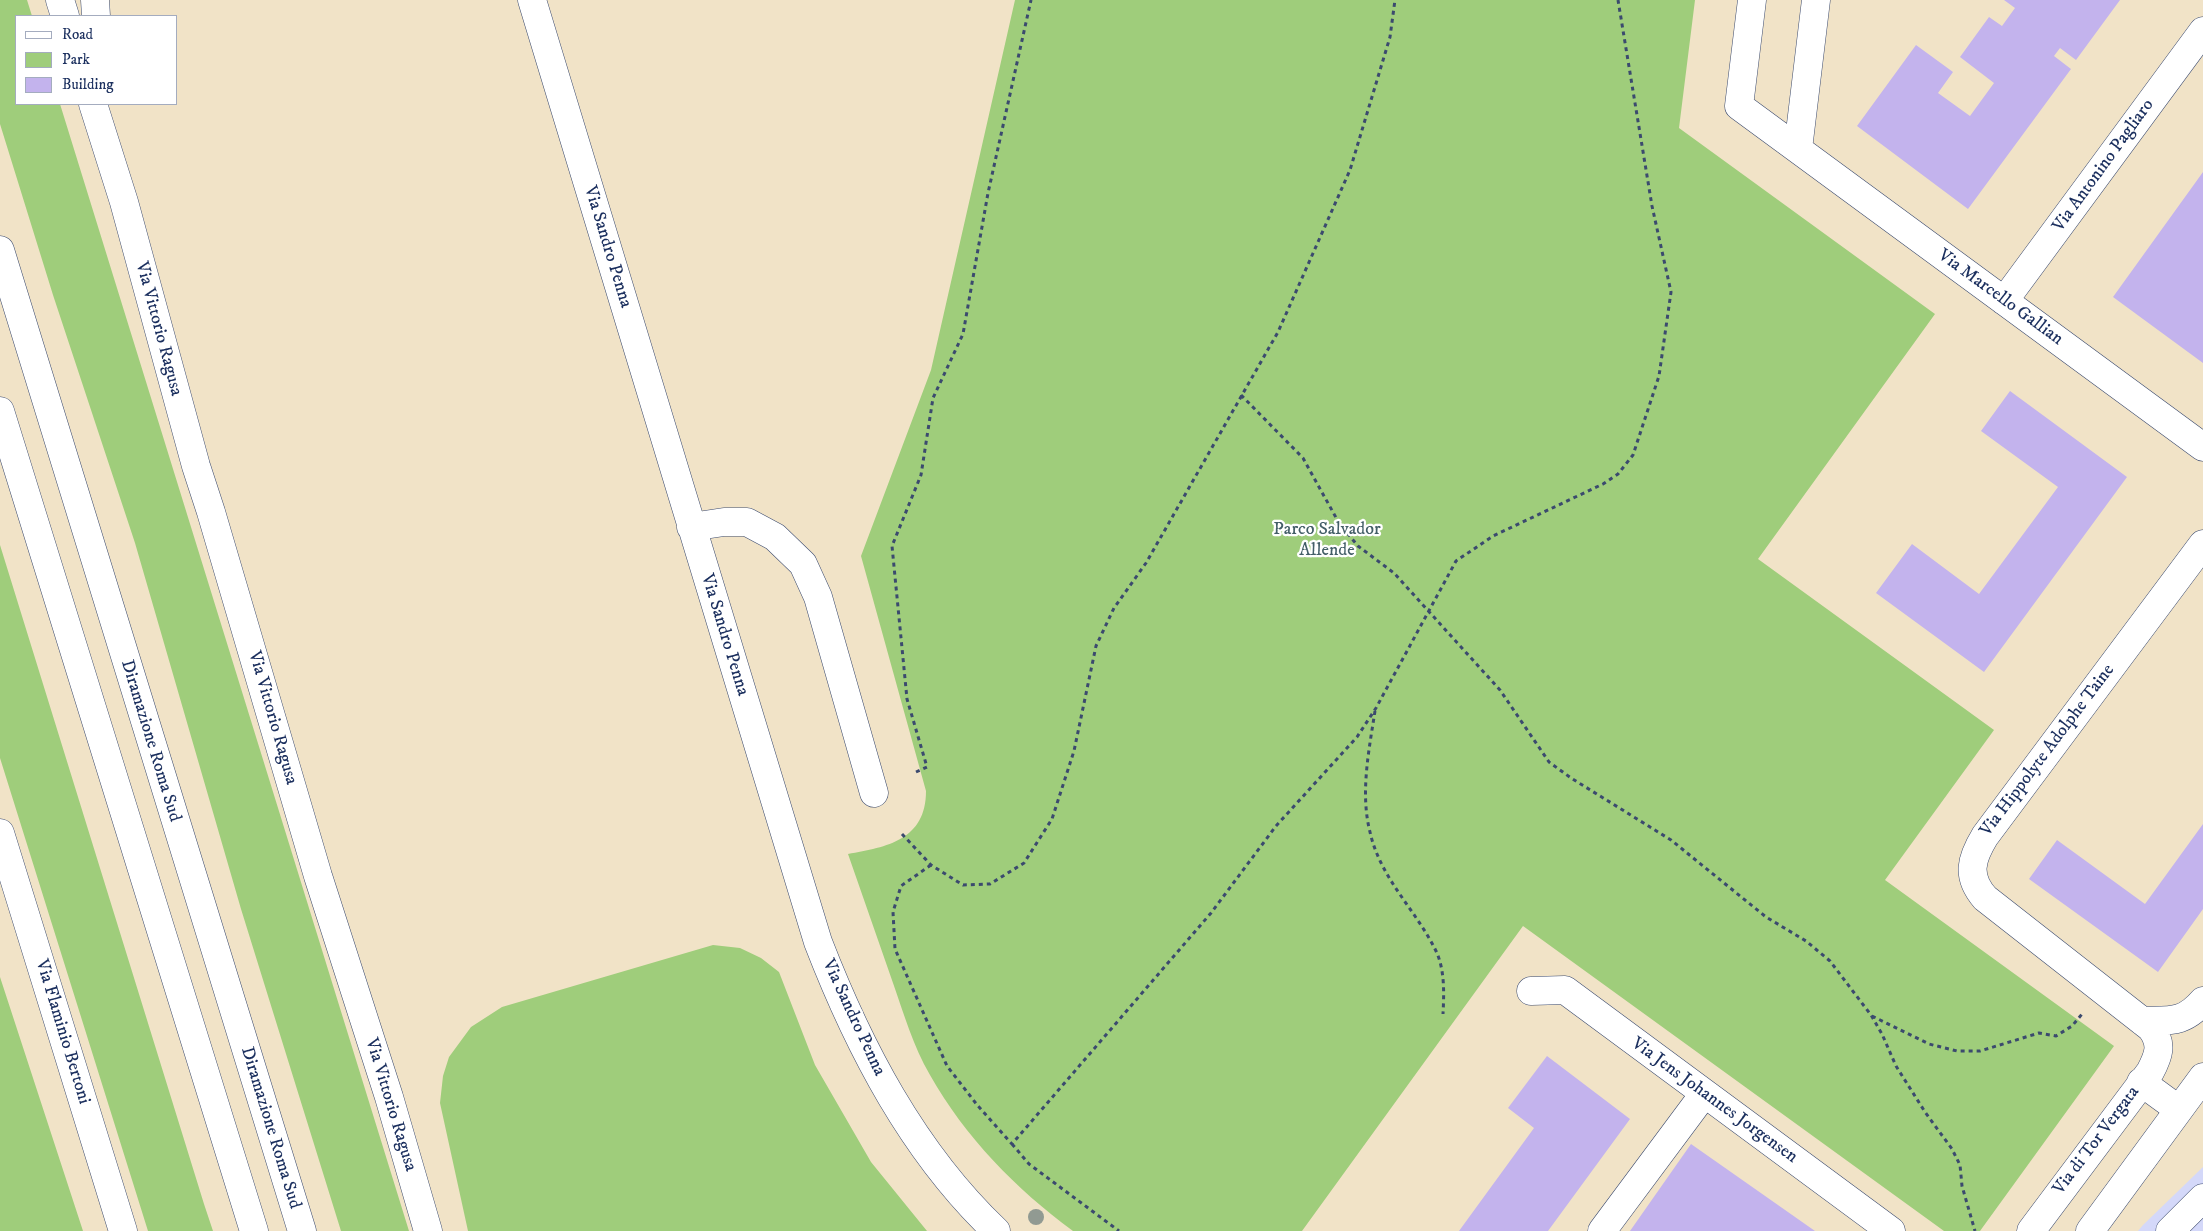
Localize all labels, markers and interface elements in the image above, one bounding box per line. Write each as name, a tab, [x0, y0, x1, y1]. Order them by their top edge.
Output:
legend	[15, 15, 178, 105]
text: Road	[62, 25, 93, 44]
text: Park	[62, 50, 90, 69]
text: Building	[62, 75, 114, 94]
street label: Via Antonino Pagliaro	[2049, 95, 2159, 237]
street label: Via Sandro Penna	[578, 183, 636, 311]
street label: Via Marcello Gallian	[1933, 245, 2067, 351]
street label: Via Vittorio Ragusa	[130, 259, 186, 399]
park label: Parco Salvador Allende	[1273, 519, 1381, 562]
street label: Via Sandro Penna	[695, 571, 753, 699]
street label: Via Vittorio Ragusa	[243, 649, 301, 787]
street label: Diramazione Roma Sud	[115, 657, 185, 825]
street label: Via Hippolyte Adolphe Taine	[1976, 661, 2120, 841]
street label: Via Sandro Penna	[817, 956, 889, 1080]
street label: Via Flaminio Bertoni	[30, 957, 94, 1107]
street label: Via Jens Johannes Jorgensen	[1627, 1033, 1801, 1169]
street label: Via Vittorio Ragusa	[359, 1036, 421, 1174]
street label: Diramazione Roma Sud	[235, 1044, 305, 1212]
street label: Via di Tor Vergata	[2049, 1082, 2145, 1200]

